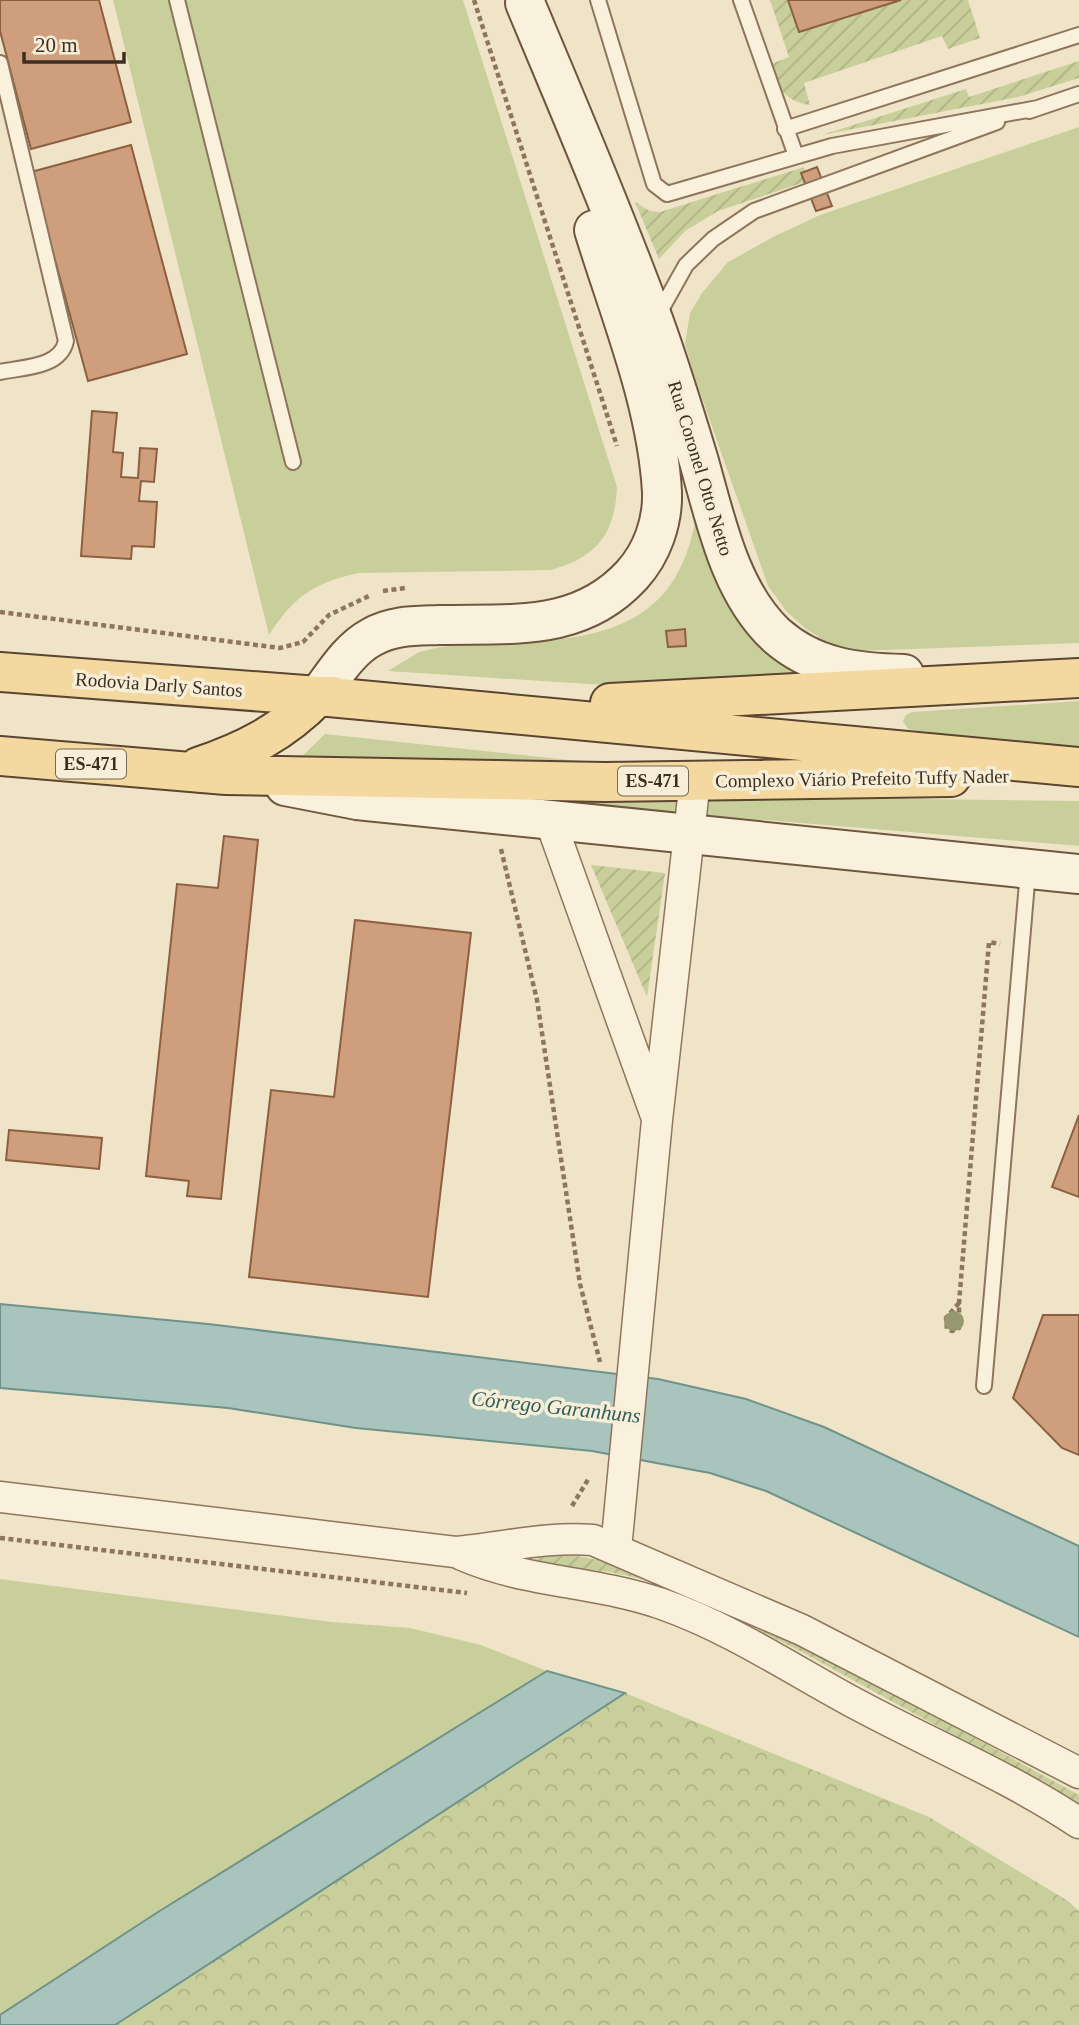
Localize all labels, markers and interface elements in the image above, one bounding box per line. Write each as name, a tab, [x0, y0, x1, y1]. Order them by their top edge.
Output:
scale bar	[24, 21, 124, 65]
text: 20 m	[35, 33, 78, 57]
street label: Rua Coronel Otto Netto	[664, 378, 737, 558]
street label: Rodovia Darly Santos	[75, 668, 243, 701]
road number: ES-471	[56, 750, 126, 778]
street label: Complexo Viário Prefeito Tuffy Nader	[715, 765, 1010, 792]
road number: ES-471	[618, 766, 688, 796]
water label: Córrego Garanhuns	[470, 1386, 642, 1428]

